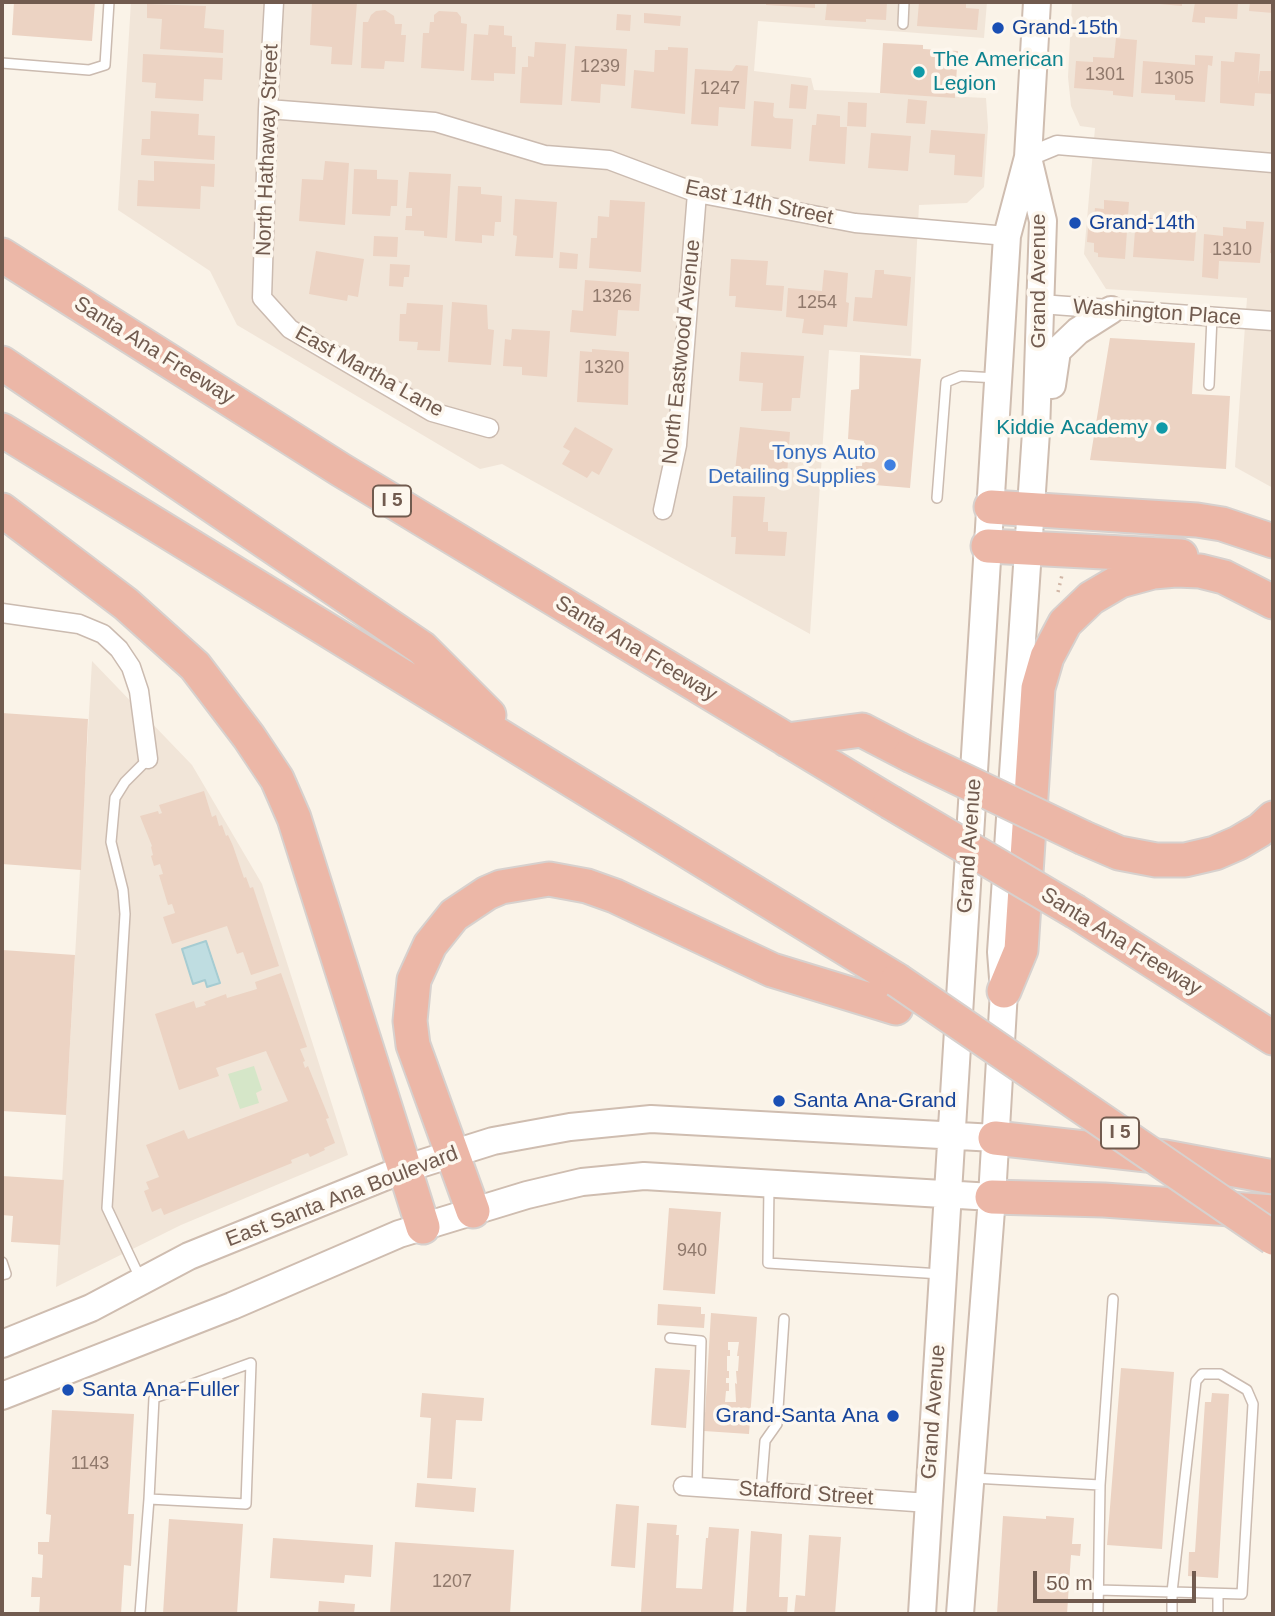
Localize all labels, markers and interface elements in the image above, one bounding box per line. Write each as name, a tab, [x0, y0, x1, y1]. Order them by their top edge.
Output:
place label: Grand-15th	[1012, 15, 1118, 41]
marker: Grand-15th	[990, 20, 1006, 36]
street label: North Hathaway Street	[252, 43, 284, 257]
place label: The American Legion	[933, 47, 1064, 97]
house number: 1239	[580, 56, 620, 78]
marker: The American Legion	[911, 64, 927, 80]
house number: 1301	[1085, 64, 1125, 86]
house number: 1305	[1154, 68, 1194, 90]
house number: 1247	[700, 78, 740, 100]
street label: East 14th Street	[683, 175, 835, 231]
place label: Grand-14th	[1089, 210, 1195, 236]
street label: Grand Avenue	[1026, 213, 1052, 349]
marker: Grand-14th	[1067, 215, 1083, 231]
street label: North Eastwood Avenue	[658, 238, 706, 466]
house number: 1310	[1212, 239, 1252, 261]
house number: 1326	[592, 286, 632, 308]
street label: Santa Ana Freeway	[69, 291, 239, 411]
house number: 1254	[797, 292, 837, 314]
street label: Washington Place	[1072, 295, 1242, 331]
street label: East Martha Lane	[290, 321, 448, 423]
house number: 1320	[584, 357, 624, 379]
place label: Kiddie Academy	[996, 415, 1148, 441]
marker: Kiddie Academy	[1154, 420, 1170, 436]
place label: Tonys Auto Detailing Supplies	[708, 440, 876, 490]
marker: Tonys Auto Detailing Supplies	[882, 457, 898, 473]
road number: I 5	[373, 486, 411, 516]
street label: Santa Ana Freeway	[550, 591, 722, 707]
street label: Grand Avenue	[953, 778, 987, 914]
street label: Santa Ana Freeway	[1036, 882, 1206, 1002]
place label: Santa Ana-Grand	[793, 1088, 956, 1114]
marker: Santa Ana-Grand	[771, 1093, 787, 1109]
road number: I 5	[1101, 1118, 1139, 1148]
street label: East Santa Ana Boulevard	[223, 1141, 461, 1253]
house number: 940	[677, 1240, 707, 1262]
street label: Grand Avenue	[917, 1344, 951, 1480]
place label: Santa Ana-Fuller	[82, 1377, 240, 1403]
marker: Santa Ana-Fuller	[60, 1382, 76, 1398]
place label: Grand-Santa Ana	[716, 1403, 879, 1429]
marker: Grand-Santa Ana	[885, 1408, 901, 1424]
house number: 1143	[71, 1453, 109, 1475]
street label: Stafford Street	[738, 1477, 874, 1511]
scale bar	[1037, 1556, 1200, 1600]
house number: 1207	[432, 1571, 472, 1593]
text: 50 m	[1046, 1571, 1093, 1594]

